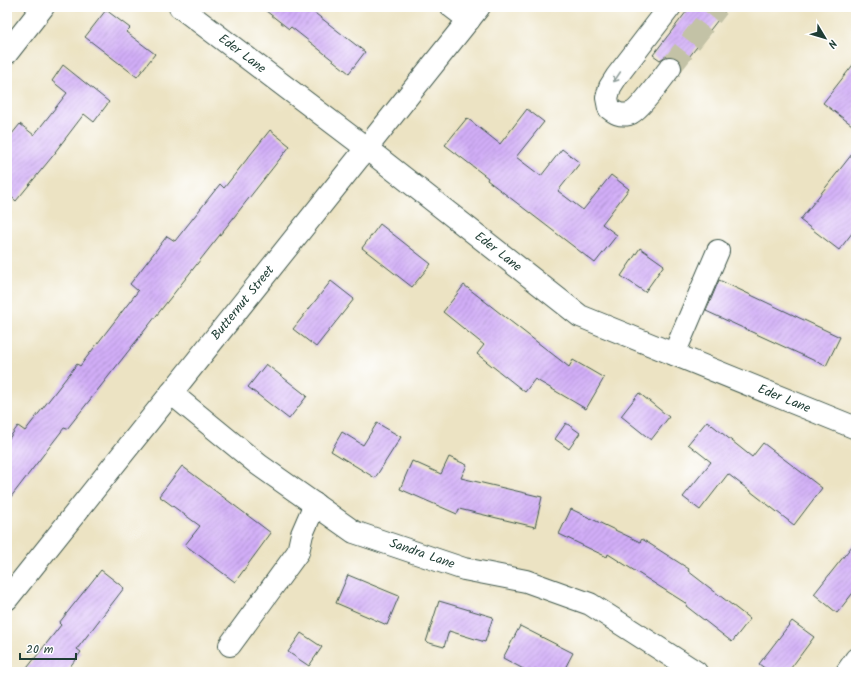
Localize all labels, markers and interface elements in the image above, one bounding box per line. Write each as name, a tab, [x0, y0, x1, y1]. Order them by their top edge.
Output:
north arrow	[805, 18, 845, 58]
street label: Eder Lane	[214, 29, 271, 79]
text: N	[823, 35, 841, 52]
one-way arrow	[613, 71, 621, 82]
street label: Eder Lane	[470, 227, 526, 277]
street label: Butternut Street	[206, 260, 280, 345]
street label: Eder Lane	[754, 379, 814, 419]
street label: Sandra Lane	[386, 533, 458, 575]
scale bar	[20, 635, 76, 661]
text: 20 m	[26, 640, 54, 659]

